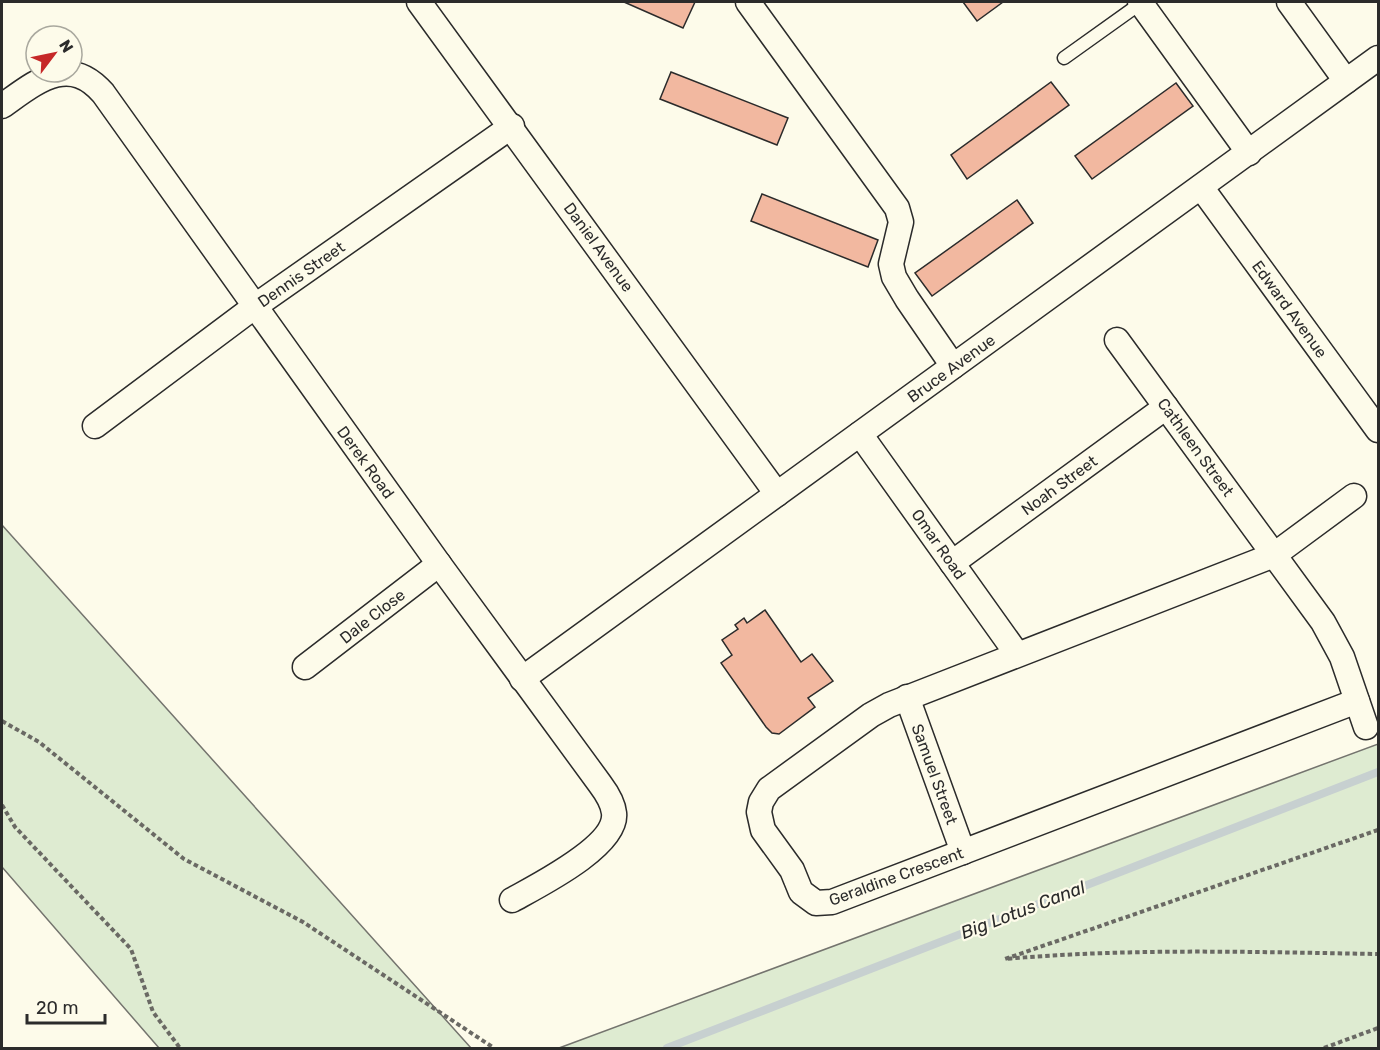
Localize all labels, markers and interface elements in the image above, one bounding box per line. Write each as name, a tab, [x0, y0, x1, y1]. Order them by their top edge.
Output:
north arrow	[24, 24, 84, 84]
text: N	[55, 36, 77, 56]
street label: Daniel Avenue	[560, 199, 637, 296]
street label: Dennis Street	[254, 237, 348, 311]
street label: Edward Avenue	[1248, 257, 1331, 362]
street label: Bruce Avenue	[904, 330, 999, 407]
street label: Cathleen Street	[1153, 394, 1238, 500]
street label: Derek Road	[333, 422, 398, 502]
street label: Noah Street	[1018, 452, 1101, 519]
street label: Omar Road	[907, 505, 970, 583]
street label: Dale Close	[336, 585, 409, 648]
street label: Samuel Street	[908, 721, 962, 827]
street label: Geraldine Crescent	[826, 843, 966, 910]
water label: Big Lotus Canal	[958, 876, 1089, 944]
scale bar	[27, 987, 105, 1025]
text: 20 m	[36, 997, 78, 1019]

